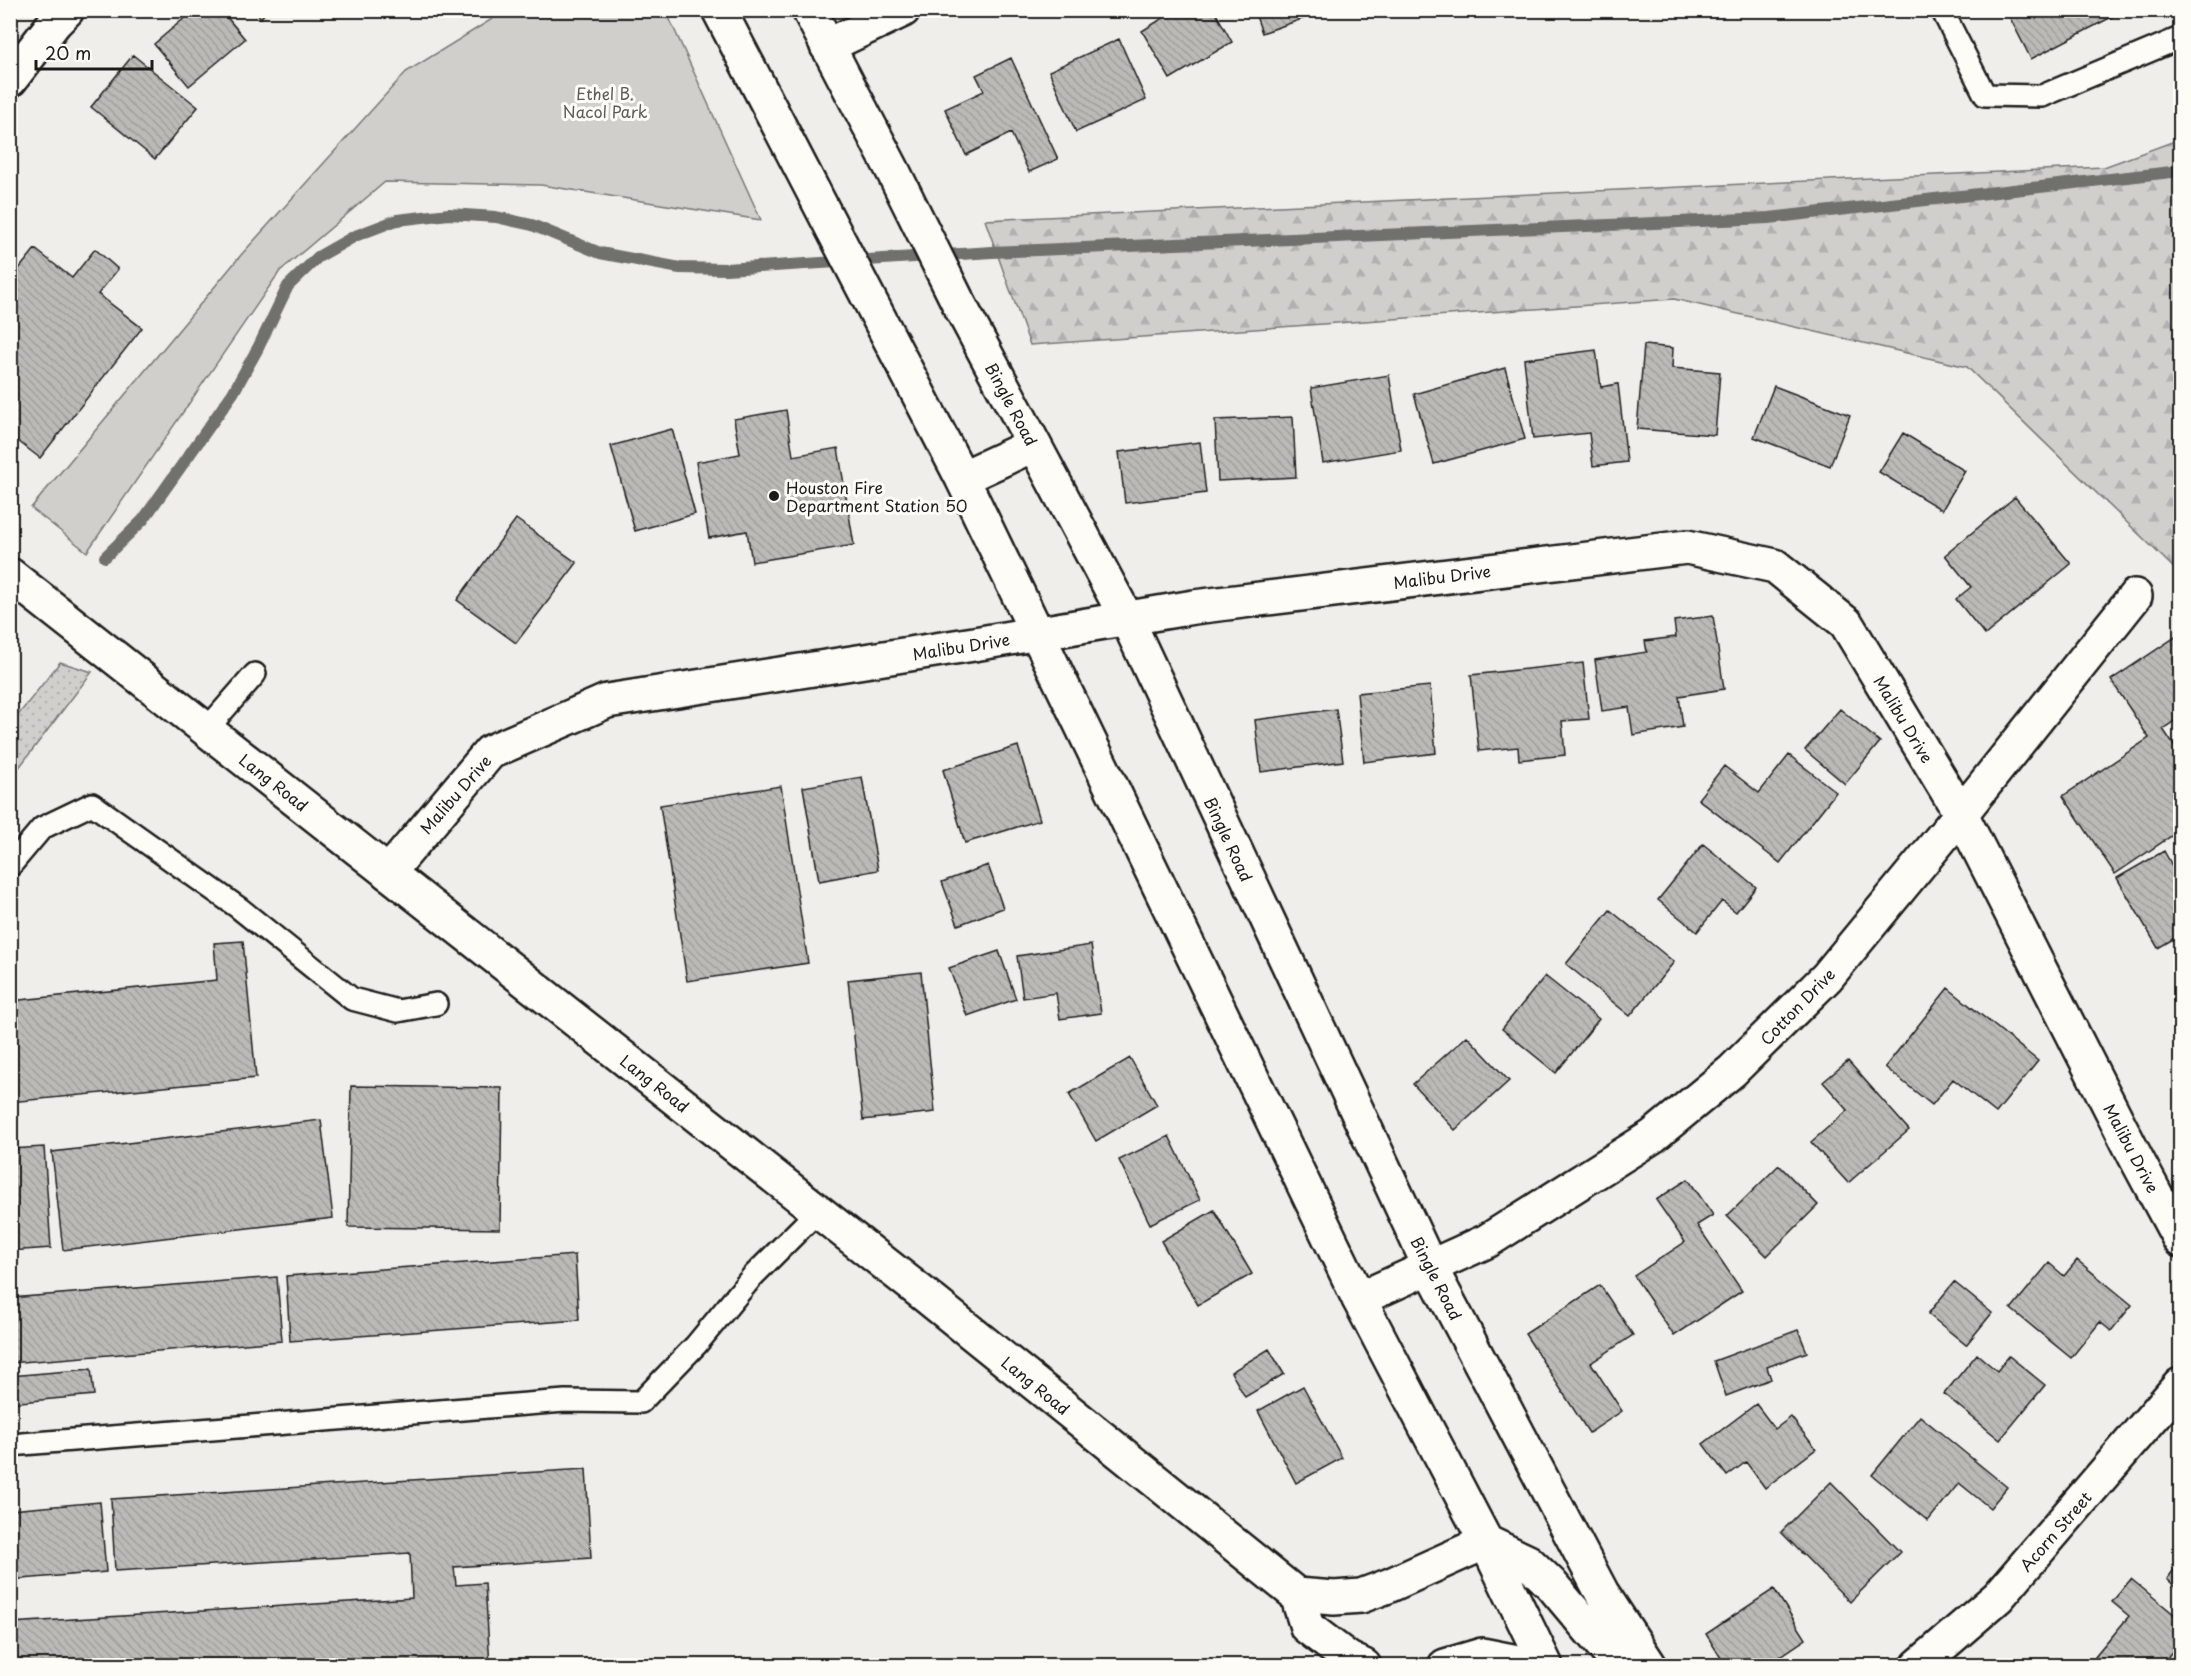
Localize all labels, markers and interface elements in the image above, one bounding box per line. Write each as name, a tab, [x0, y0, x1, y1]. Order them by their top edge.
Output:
scale bar	[36, 33, 152, 71]
text: 20 m	[45, 39, 91, 66]
park label: Ethel B. Nacol Park	[562, 81, 648, 123]
street label: Bingle Road	[980, 358, 1044, 450]
place label: Houston Fire Department Station 50	[786, 475, 968, 517]
marker: Houston Fire Department Station 50	[767, 489, 781, 503]
street label: Malibu Drive	[1392, 558, 1492, 594]
street label: Malibu Drive	[911, 626, 1011, 666]
street label: Malibu Drive	[1868, 671, 1940, 767]
street label: Lang Road	[234, 747, 314, 817]
street label: Malibu Drive	[414, 749, 496, 839]
street label: Bingle Road	[1199, 793, 1259, 885]
street label: Cotton Drive	[1754, 962, 1840, 1050]
street label: Lang Road	[615, 1048, 695, 1118]
street label: Malibu Drive	[2098, 1099, 2166, 1197]
street label: Bingle Road	[1406, 1232, 1468, 1324]
street label: Lang Road	[997, 1350, 1075, 1420]
street label: Acorn Street	[2013, 1485, 2097, 1576]

